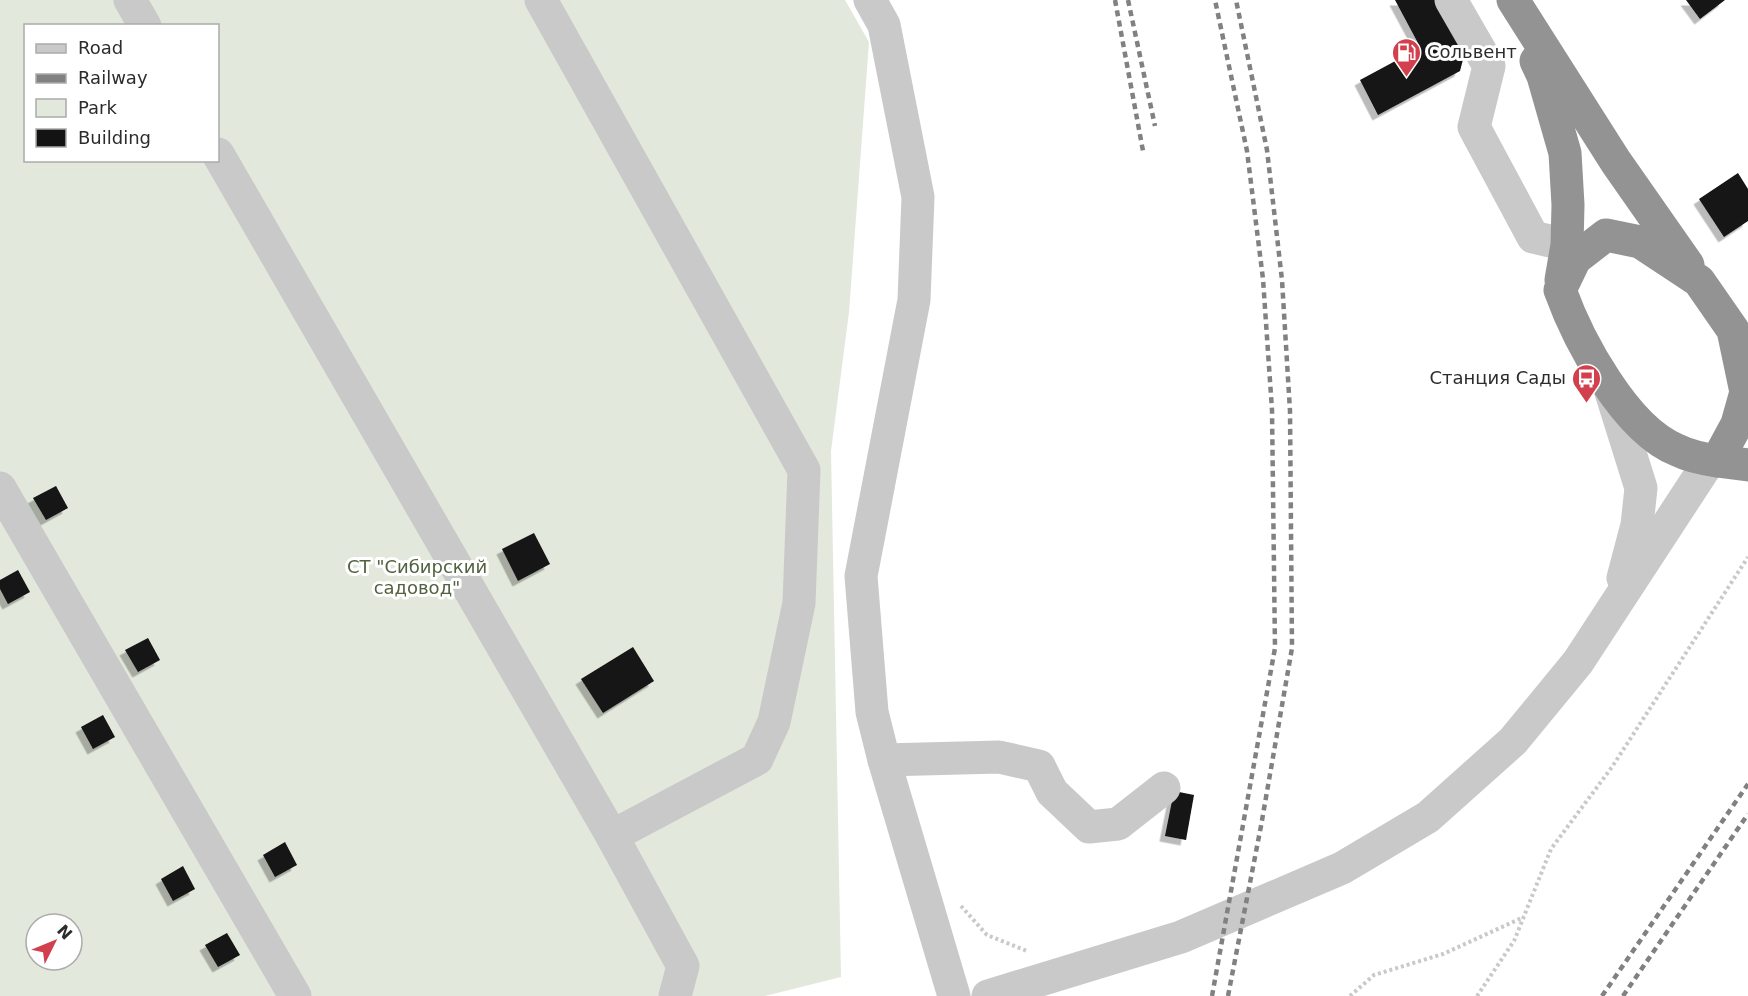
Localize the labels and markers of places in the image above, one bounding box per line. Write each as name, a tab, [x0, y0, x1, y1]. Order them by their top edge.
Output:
fuel station icon: Сольвент	[1390, 36, 1422, 78]
place label: Сольвент	[1427, 41, 1517, 62]
bus stop icon: Станция Сады	[1571, 362, 1603, 404]
place label: Станция Сады	[1429, 367, 1566, 388]

